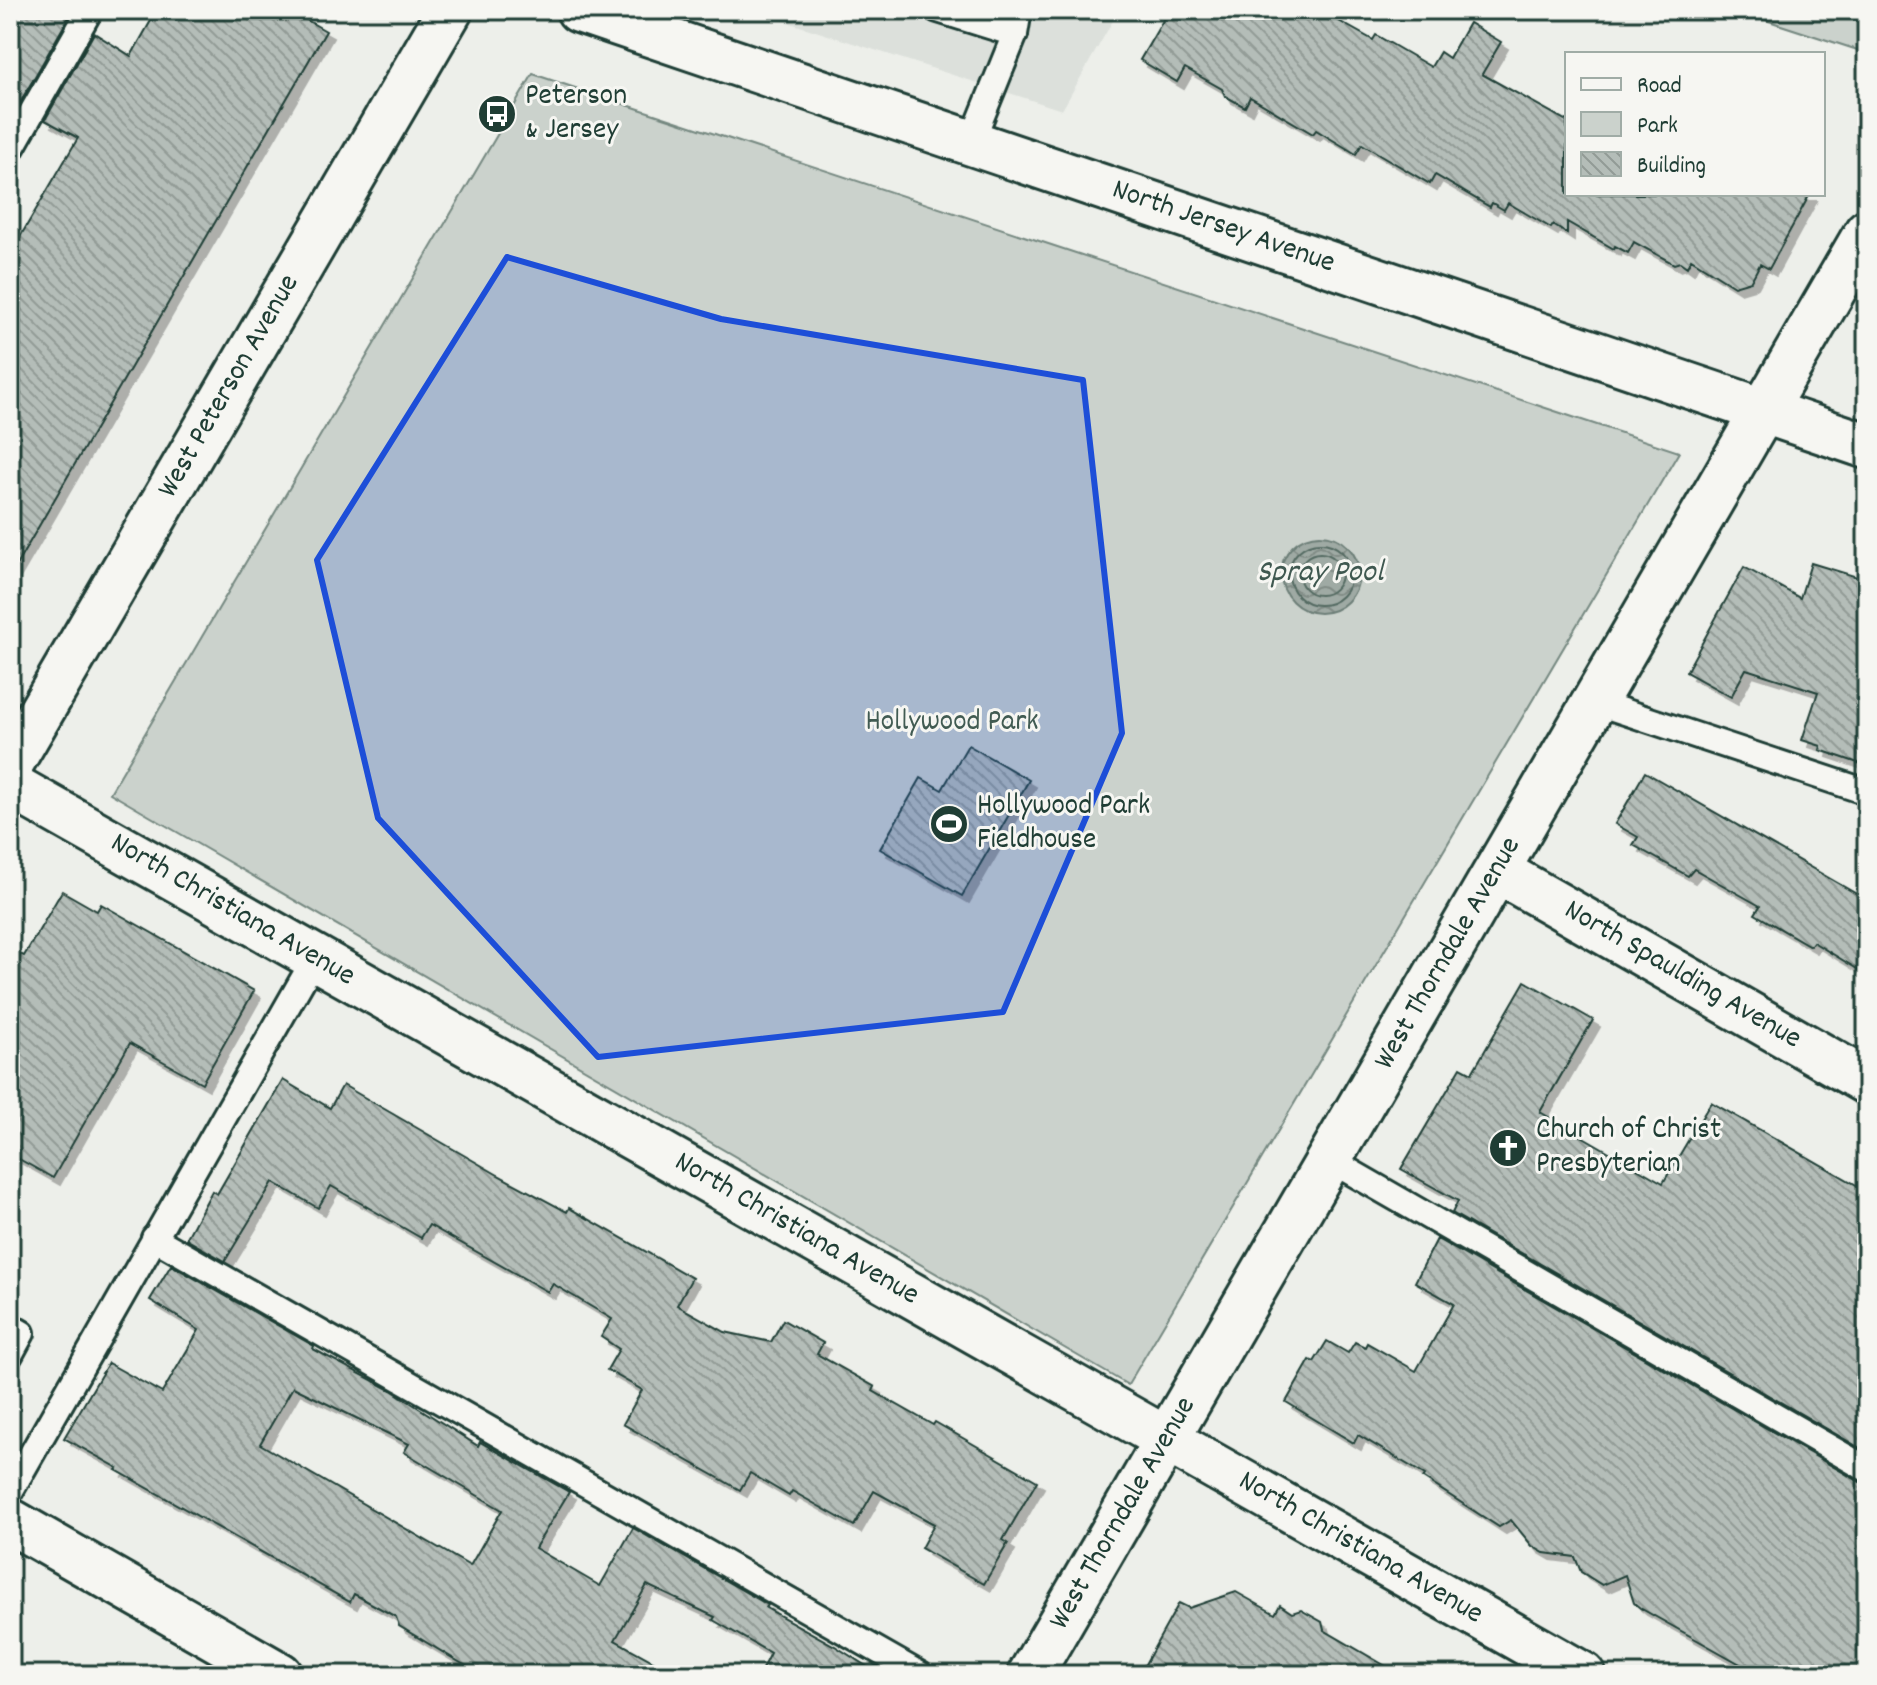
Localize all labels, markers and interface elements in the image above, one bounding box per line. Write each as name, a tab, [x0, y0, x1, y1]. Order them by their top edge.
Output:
legend	[1565, 52, 1825, 196]
text: Road	[1637, 70, 1682, 104]
place label: Peterson & Jersey	[525, 76, 627, 153]
bus stop icon: Peterson & Jersey	[476, 93, 518, 135]
text: Park	[1637, 110, 1678, 144]
text: Building	[1637, 150, 1706, 184]
street label: North Jersey Avenue	[1106, 170, 1340, 286]
street label: West Peterson Avenue	[148, 267, 312, 507]
water label: Spray Pool	[1257, 551, 1386, 597]
park label: Hollywood Park	[865, 702, 1039, 745]
place label: Hollywood Park Fieldhouse	[977, 786, 1150, 863]
sports icon: Hollywood Park Fieldhouse	[928, 803, 970, 845]
street label: North Christiana Avenue	[102, 823, 362, 999]
street label: West Thorndale Avenue	[1365, 830, 1533, 1078]
street label: North Spaulding Avenue	[1555, 890, 1809, 1062]
place label: Church of Christ Presbyterian	[1536, 1110, 1721, 1187]
church icon: Church of Christ Presbyterian	[1487, 1127, 1529, 1169]
street label: North Christiana Avenue	[666, 1142, 926, 1318]
street label: West Thorndale Avenue	[1040, 1390, 1208, 1638]
street label: North Christiana Avenue	[1230, 1461, 1490, 1637]

